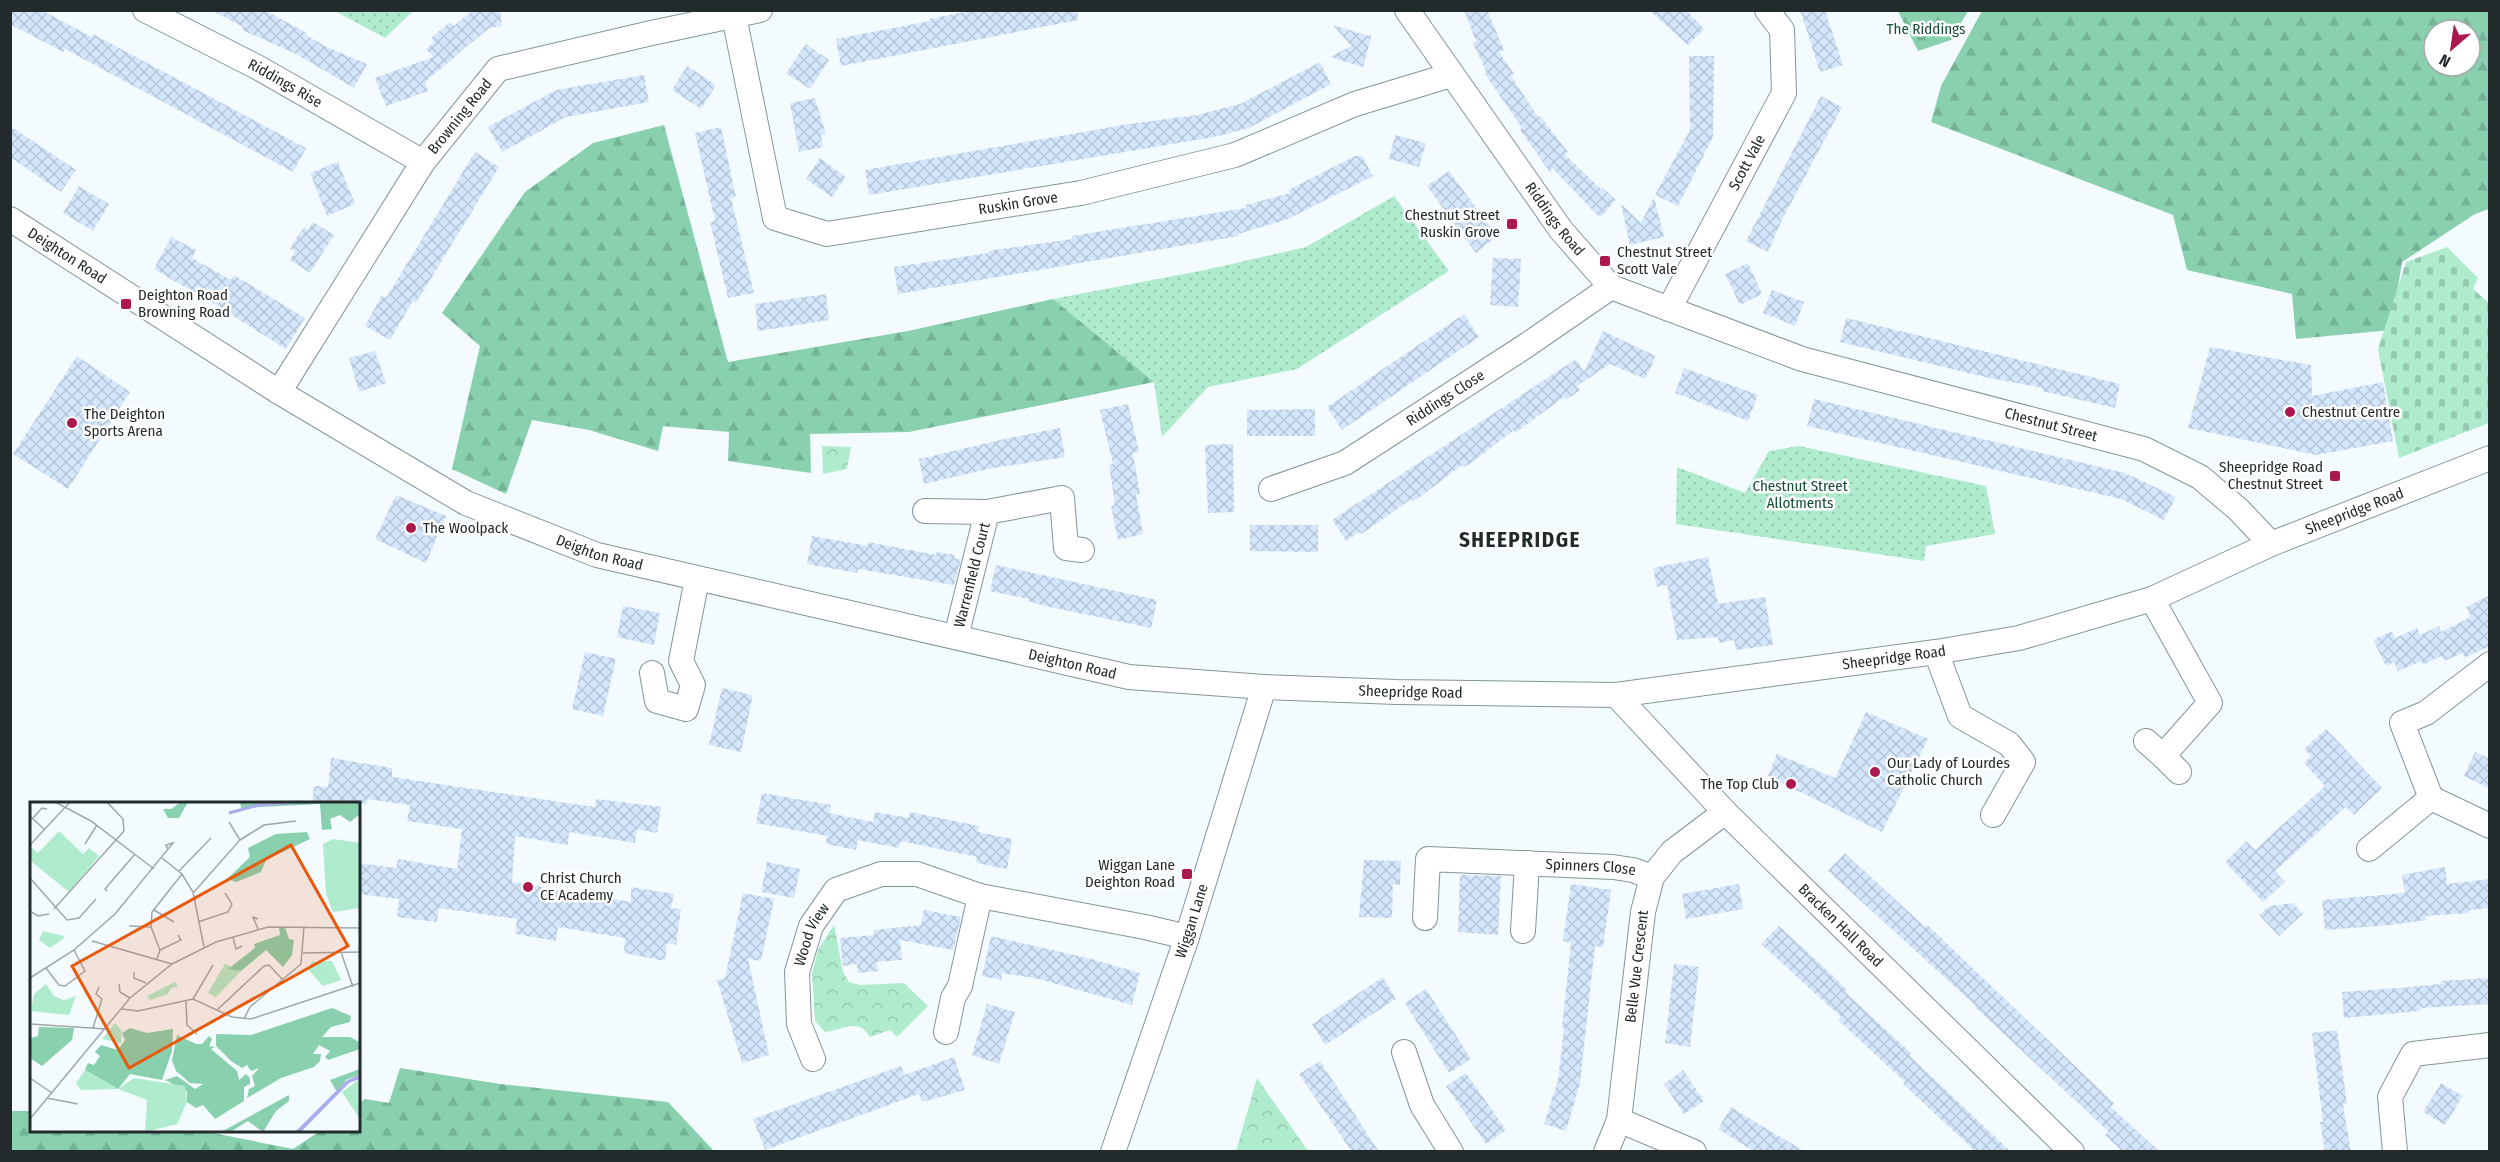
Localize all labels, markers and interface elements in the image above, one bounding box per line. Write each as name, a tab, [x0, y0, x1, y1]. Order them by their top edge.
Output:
north arrow	[2422, 18, 2482, 78]
park label: The Riddings	[1887, 20, 1965, 38]
text: N	[2436, 50, 2454, 71]
street label: Riddings Rise	[245, 55, 325, 111]
street label: Browning Road	[424, 75, 496, 158]
street label: Scott Vale	[1725, 132, 1769, 193]
street label: Riddings Road	[1521, 179, 1588, 259]
street label: Ruskin Grove	[977, 188, 1059, 218]
place label: Chestnut Street Ruskin Grove	[1405, 206, 1500, 241]
marker: Chestnut Street Ruskin Grove	[1505, 217, 1519, 231]
street label: Deighton Road	[24, 224, 110, 288]
place label: Chestnut Street Scott Vale	[1617, 243, 1712, 278]
marker: Chestnut Street Scott Vale	[1598, 254, 1612, 268]
place label: Deighton Road Browning Road	[138, 286, 230, 321]
marker: Deighton Road Browning Road	[119, 297, 133, 311]
street label: Riddings Close	[1403, 366, 1488, 430]
place label: Chestnut Centre	[2302, 403, 2400, 421]
street label: Chestnut Street	[2003, 404, 2099, 445]
place label: The Deighton Sports Arena	[84, 405, 165, 440]
marker: Chestnut Centre	[2283, 405, 2297, 419]
marker: The Deighton Sports Arena	[65, 416, 79, 430]
place label: Sheepridge Road Chestnut Street	[2219, 458, 2323, 493]
marker: Sheepridge Road Chestnut Street	[2328, 469, 2342, 483]
park label: Chestnut Street Allotments	[1752, 477, 1848, 512]
street label: Sheepridge Road	[2303, 484, 2406, 539]
place label: The Woolpack	[423, 519, 508, 537]
marker: The Woolpack	[404, 521, 418, 535]
street label: Warrenfield Court	[950, 521, 994, 629]
district label: SHEEPRIDGE	[1459, 527, 1581, 553]
street label: Deighton Road	[553, 531, 645, 574]
street label: Sheepridge Road	[1841, 642, 1947, 674]
street label: Deighton Road	[1027, 645, 1118, 683]
street label: Sheepridge Road	[1358, 682, 1463, 702]
place label: Our Lady of Lourdes Catholic Church	[1887, 754, 2010, 789]
marker: Our Lady of Lourdes Catholic Church	[1868, 765, 1882, 779]
place label: The Top Club	[1700, 775, 1779, 793]
marker: The Top Club	[1784, 777, 1798, 791]
inset map	[30, 802, 360, 1132]
street label: Spinners Close	[1545, 855, 1637, 879]
place label: Wiggan Lane Deighton Road	[1085, 856, 1175, 891]
marker: Wiggan Lane Deighton Road	[1180, 867, 1194, 881]
place label: Christ Church CE Academy	[540, 869, 622, 904]
marker: Christ Church CE Academy	[521, 880, 535, 894]
street label: Bracken Hall Road	[1795, 880, 1887, 971]
street label: Wiggan Lane	[1171, 882, 1212, 961]
street label: Wood View	[790, 900, 833, 968]
street label: Belle Vue Crescent	[1621, 909, 1652, 1024]

